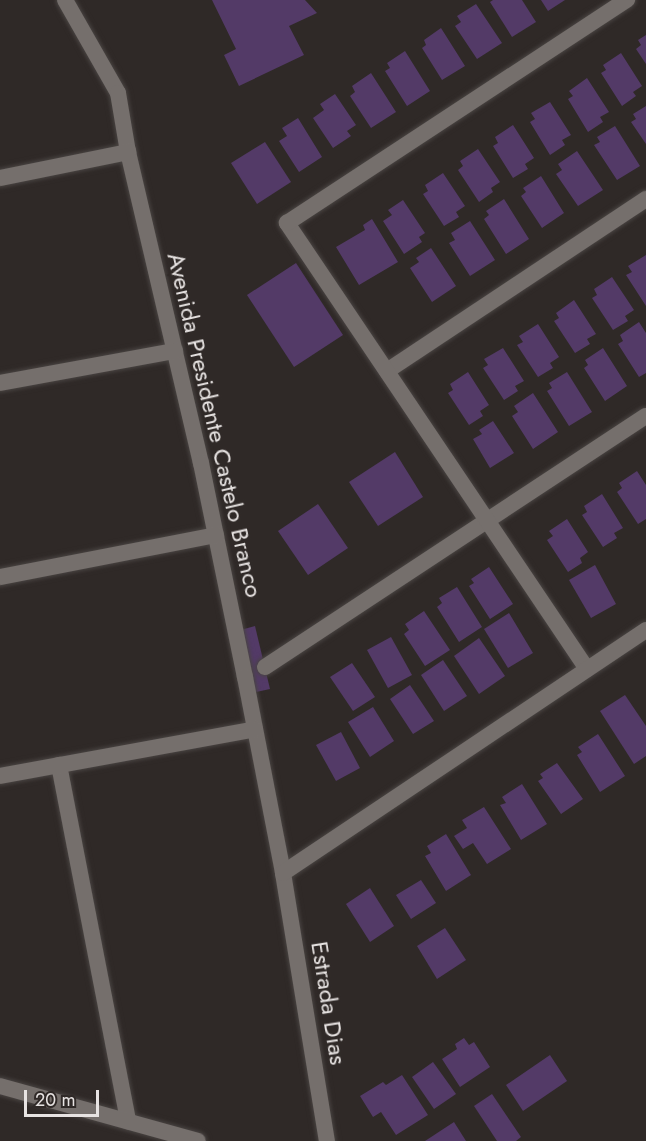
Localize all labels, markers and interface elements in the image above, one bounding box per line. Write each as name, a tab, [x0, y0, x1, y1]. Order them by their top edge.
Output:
street label: Avenida Presidente Castelo Branco	[161, 250, 269, 600]
street label: Estrada Dias	[305, 939, 353, 1067]
scale bar	[27, 1078, 102, 1116]
text: 20 m	[35, 1087, 75, 1113]

